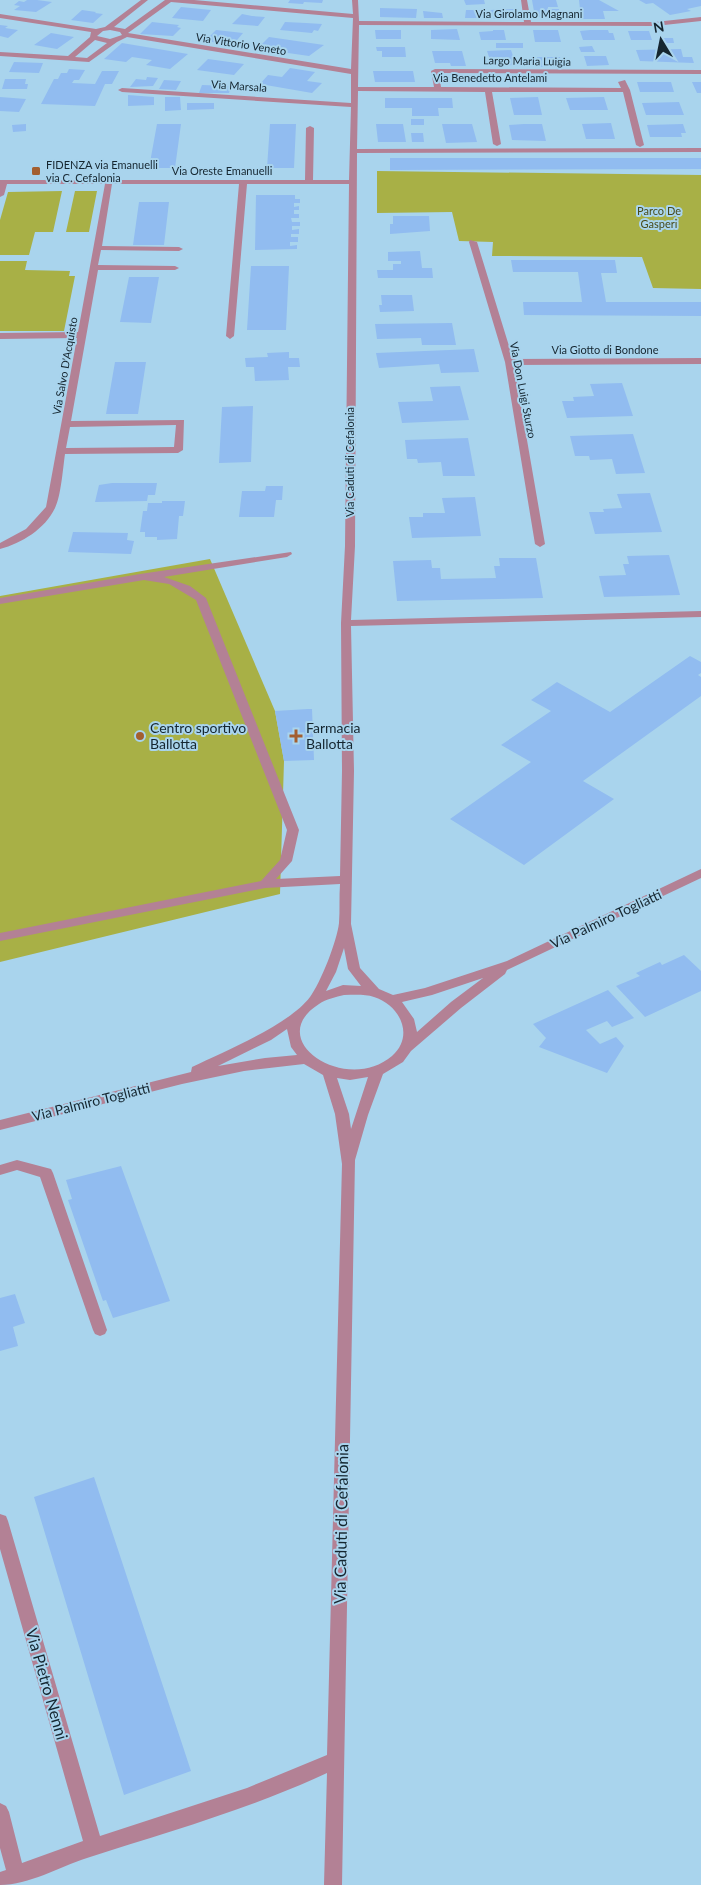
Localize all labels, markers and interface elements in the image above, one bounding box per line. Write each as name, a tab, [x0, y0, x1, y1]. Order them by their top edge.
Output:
street label: Via Girolamo Magnani	[476, 7, 583, 20]
north arrow	[636, 15, 686, 65]
text: N	[652, 17, 665, 36]
street label: Via Vittorio Veneto	[195, 30, 287, 57]
street label: Largo Maria Luigia	[483, 53, 571, 68]
street label: Via Benedetto Antelami	[433, 71, 547, 84]
street label: Via Marsala	[211, 77, 267, 94]
place label: FIDENZA via Emanuelli via C. Cefalonia	[46, 158, 158, 184]
street label: Via Oreste Emanuelli	[172, 164, 273, 177]
marker: FIDENZA via Emanuelli via C. Cefalonia	[30, 165, 42, 177]
park label: Parco De Gasperi	[637, 204, 681, 230]
street label: Via Salvo D'Acquisto	[49, 316, 80, 416]
street label: Via Don Luigi Sturzo	[508, 341, 539, 439]
street label: Via Giotto di Bondone	[551, 343, 659, 356]
street label: Via Caduti di Cefalonia	[343, 407, 356, 517]
place label: Centro sportivo Ballotta	[150, 719, 246, 752]
place label: Farmacia Ballotta	[306, 719, 360, 752]
marker: Centro sportivo Ballotta	[134, 730, 146, 742]
marker: Farmacia Ballotta	[290, 730, 302, 742]
street label: Via Palmiro Togliatti	[547, 885, 664, 952]
street label: Via Palmiro Togliatti	[30, 1079, 152, 1124]
street label: Via Caduti di Cefalonia	[330, 1444, 351, 1604]
street label: Via Pietro Nenni	[22, 1626, 72, 1742]

